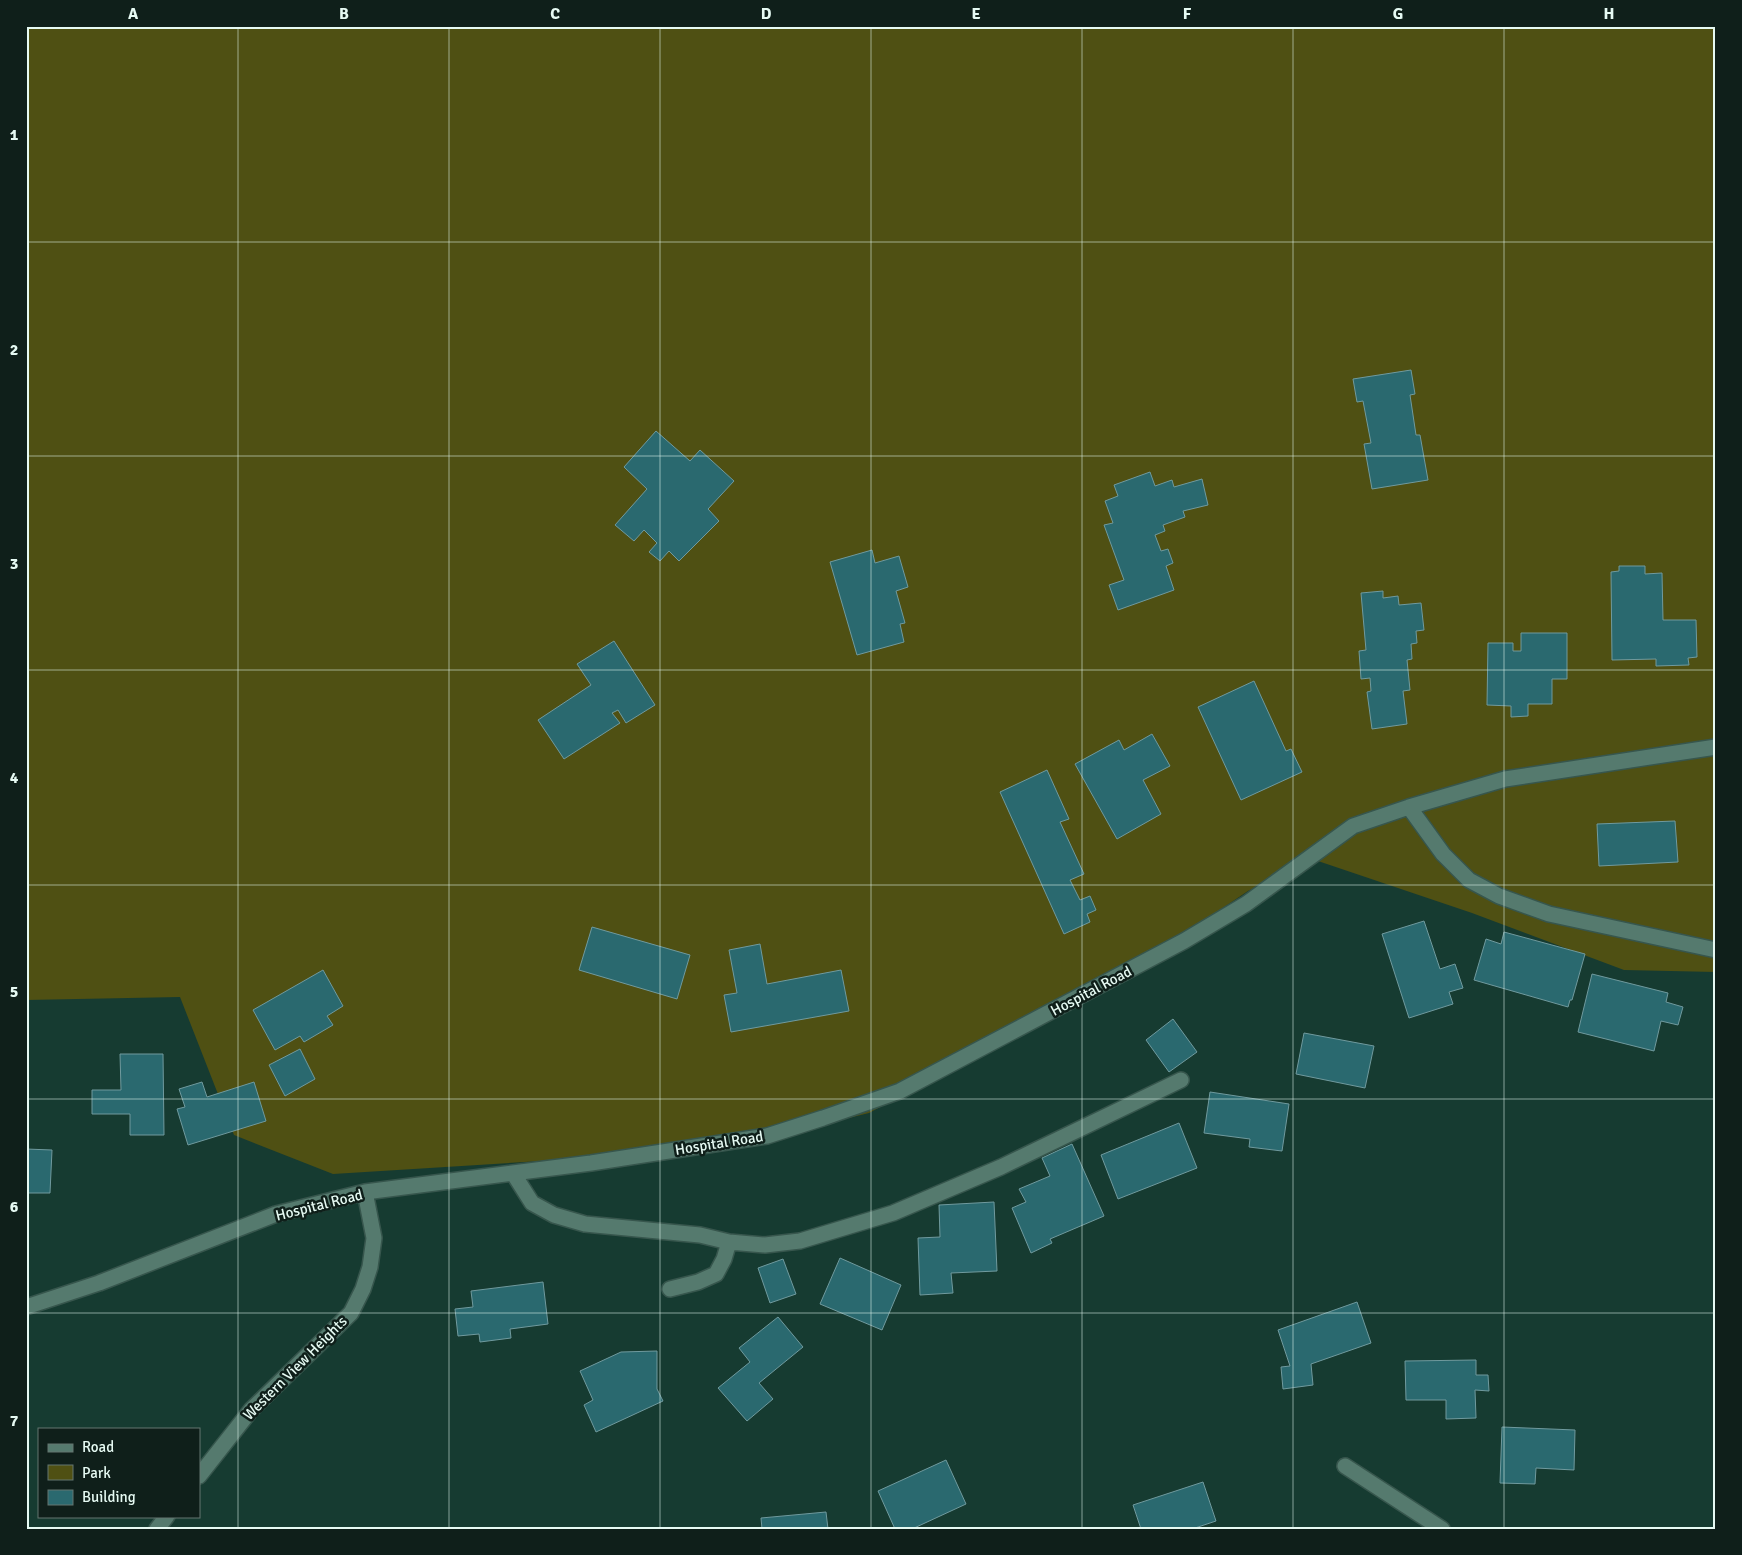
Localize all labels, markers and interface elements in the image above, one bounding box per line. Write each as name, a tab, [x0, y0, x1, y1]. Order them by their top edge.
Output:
text: A	[128, 4, 139, 24]
text: B	[339, 4, 349, 24]
text: C	[550, 4, 560, 24]
text: D	[761, 4, 772, 24]
text: E	[971, 4, 981, 24]
text: F	[1183, 4, 1192, 24]
text: G	[1393, 4, 1403, 24]
text: H	[1604, 4, 1614, 24]
text: 1	[10, 125, 19, 145]
text: 2	[10, 340, 18, 360]
text: 3	[10, 554, 18, 574]
text: 4	[10, 768, 19, 788]
street label: Hospital Road	[1047, 962, 1135, 1020]
text: 5	[10, 982, 18, 1002]
street label: Hospital Road	[674, 1127, 764, 1159]
street label: Hospital Road	[274, 1185, 364, 1225]
text: 6	[10, 1197, 19, 1217]
street label: Western View Heights	[239, 1312, 351, 1424]
text: 7	[10, 1411, 19, 1431]
legend	[38, 1428, 200, 1518]
text: Road	[82, 1438, 114, 1456]
text: Park	[82, 1464, 111, 1482]
text: Building	[82, 1488, 136, 1506]

